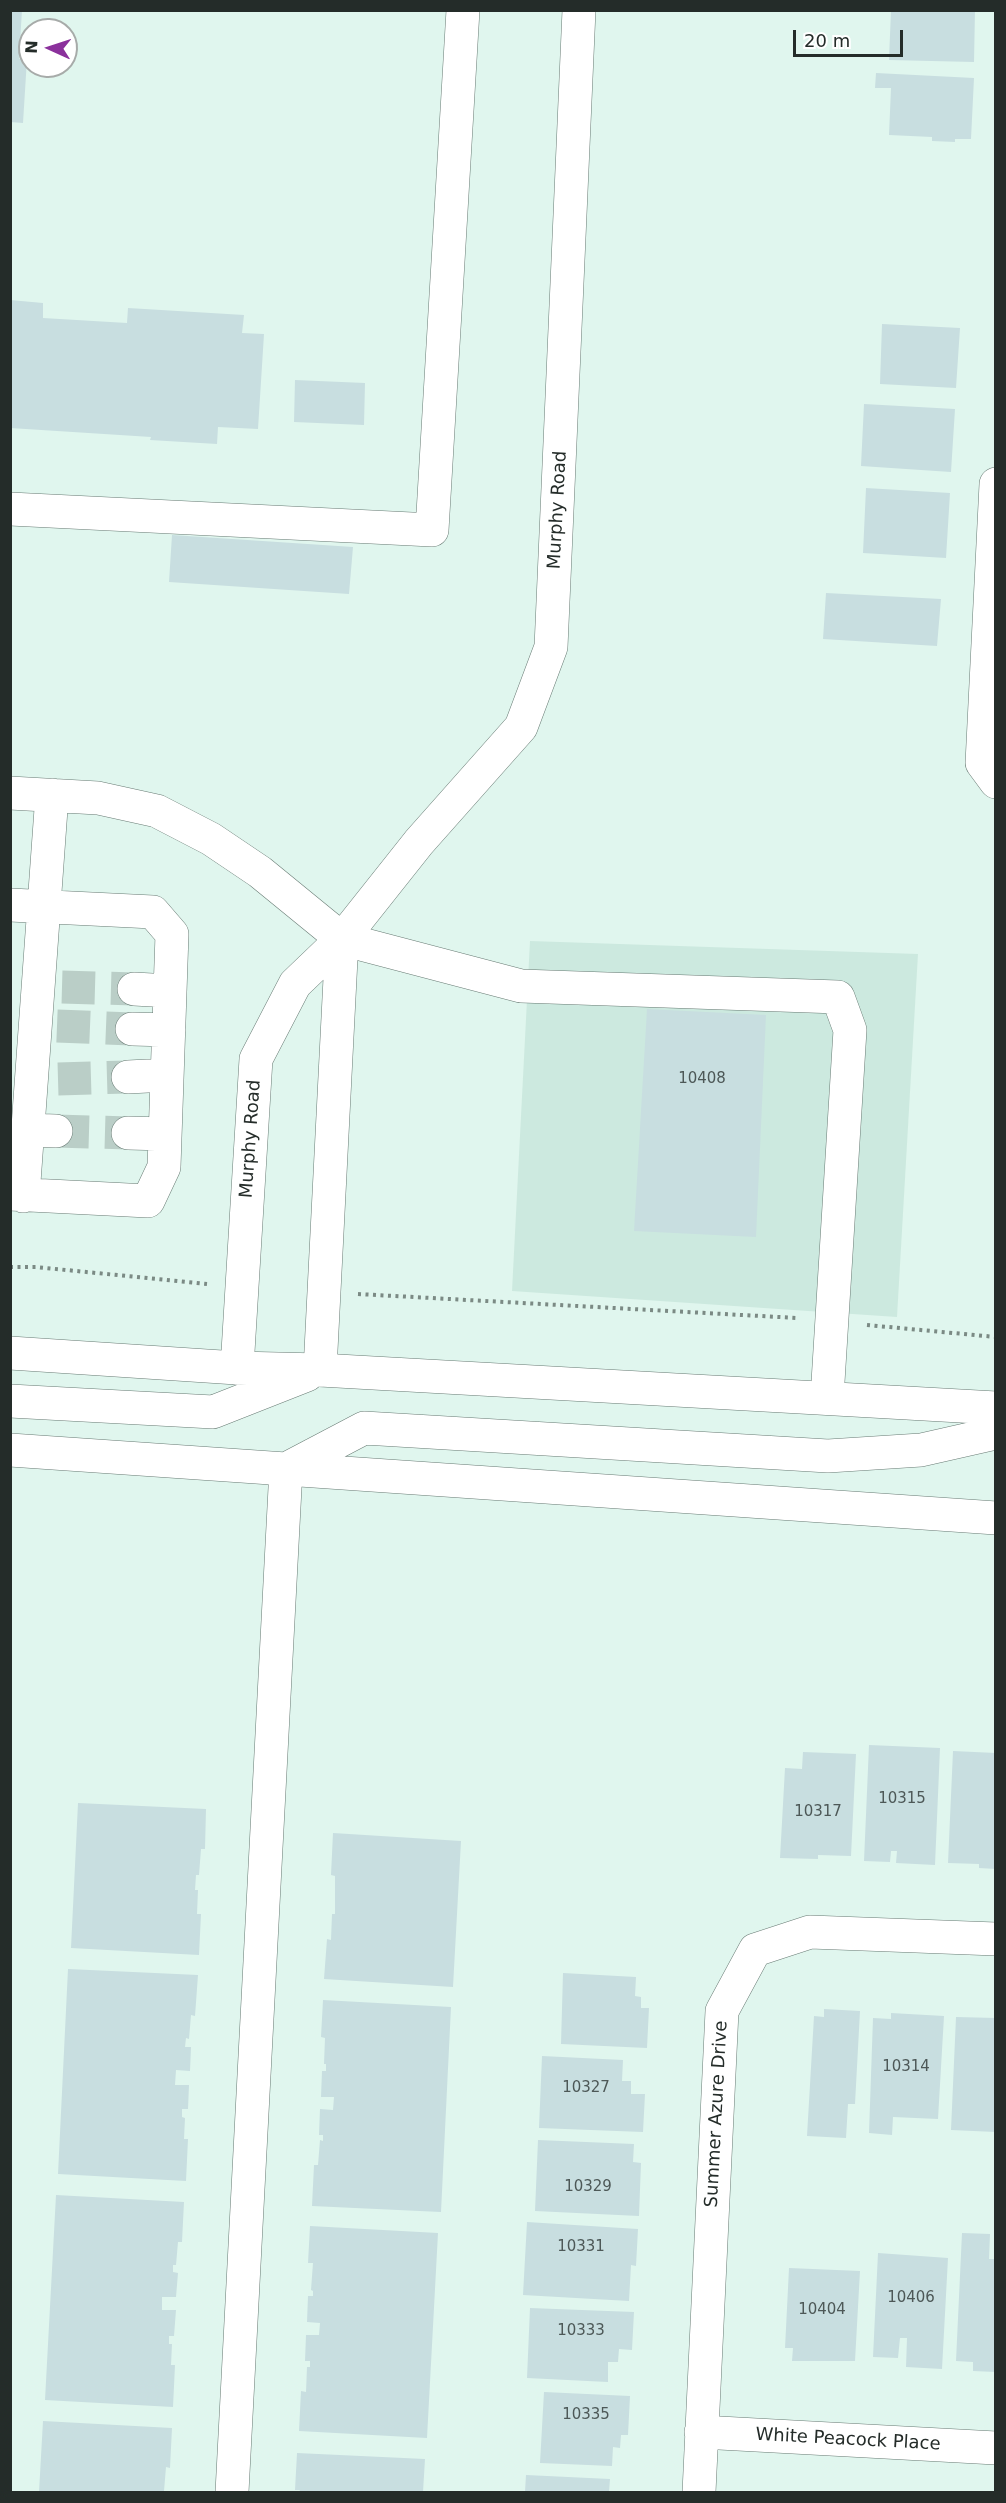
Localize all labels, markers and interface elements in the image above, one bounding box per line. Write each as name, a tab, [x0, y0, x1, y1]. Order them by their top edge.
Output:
north arrow	[18, 18, 78, 78]
scale bar	[796, 18, 906, 56]
text: 20 m	[804, 30, 850, 51]
text: N	[22, 40, 41, 54]
street label: Murphy Road	[544, 450, 572, 570]
house number: 10408	[678, 1070, 726, 1088]
street label: Murphy Road	[236, 1079, 266, 1199]
house number: 10315	[878, 1790, 926, 1808]
house number: 10317	[794, 1803, 842, 1821]
street label: Summer Azure Drive	[701, 2020, 733, 2208]
house number: 10314	[882, 2058, 930, 2076]
house number: 10327	[562, 2079, 610, 2097]
house number: 10329	[564, 2178, 612, 2196]
house number: 10331	[557, 2238, 605, 2256]
house number: 10406	[887, 2289, 935, 2307]
house number: 10404	[798, 2301, 846, 2319]
house number: 10333	[557, 2322, 605, 2340]
house number: 10335	[562, 2406, 610, 2424]
street label: White Peacock Place	[755, 2424, 941, 2456]

